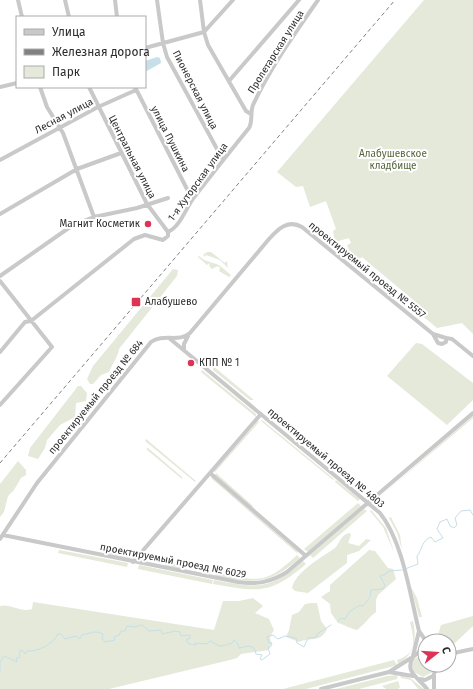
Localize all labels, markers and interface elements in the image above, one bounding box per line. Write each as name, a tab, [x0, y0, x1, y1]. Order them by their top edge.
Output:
street label: Пролетарская улица	[245, 8, 307, 96]
legend	[16, 16, 146, 88]
text: Улица	[52, 25, 86, 39]
text: Железная дорога	[52, 45, 150, 59]
street label: Пионерская улица	[170, 48, 220, 132]
text: Парк	[52, 65, 81, 79]
street label: Лесная улица	[33, 96, 95, 136]
street label: улица Пушкина	[148, 104, 192, 174]
street label: Центральная улица	[106, 113, 158, 201]
street label: 1-я Хуторская улица	[166, 140, 230, 224]
park label: Алабушевское кладбище	[359, 148, 427, 172]
place label: Магнит Косметик	[59, 218, 141, 230]
marker: Магнит Косметик	[143, 219, 153, 229]
street label: проектируемый проезд № 5557	[306, 219, 428, 321]
marker: Алабушево	[130, 296, 142, 308]
place label: Алабушево	[145, 296, 198, 308]
street label: проектируемый проезд № 684	[46, 337, 146, 457]
place label: КПП № 1	[199, 357, 239, 369]
marker: КПП № 1	[186, 358, 196, 368]
street label: проектируемый проезд № 4803	[265, 406, 387, 510]
street label: проектируемый проезд № 6029	[99, 541, 247, 581]
north arrow	[417, 633, 457, 673]
text: С	[439, 645, 453, 656]

